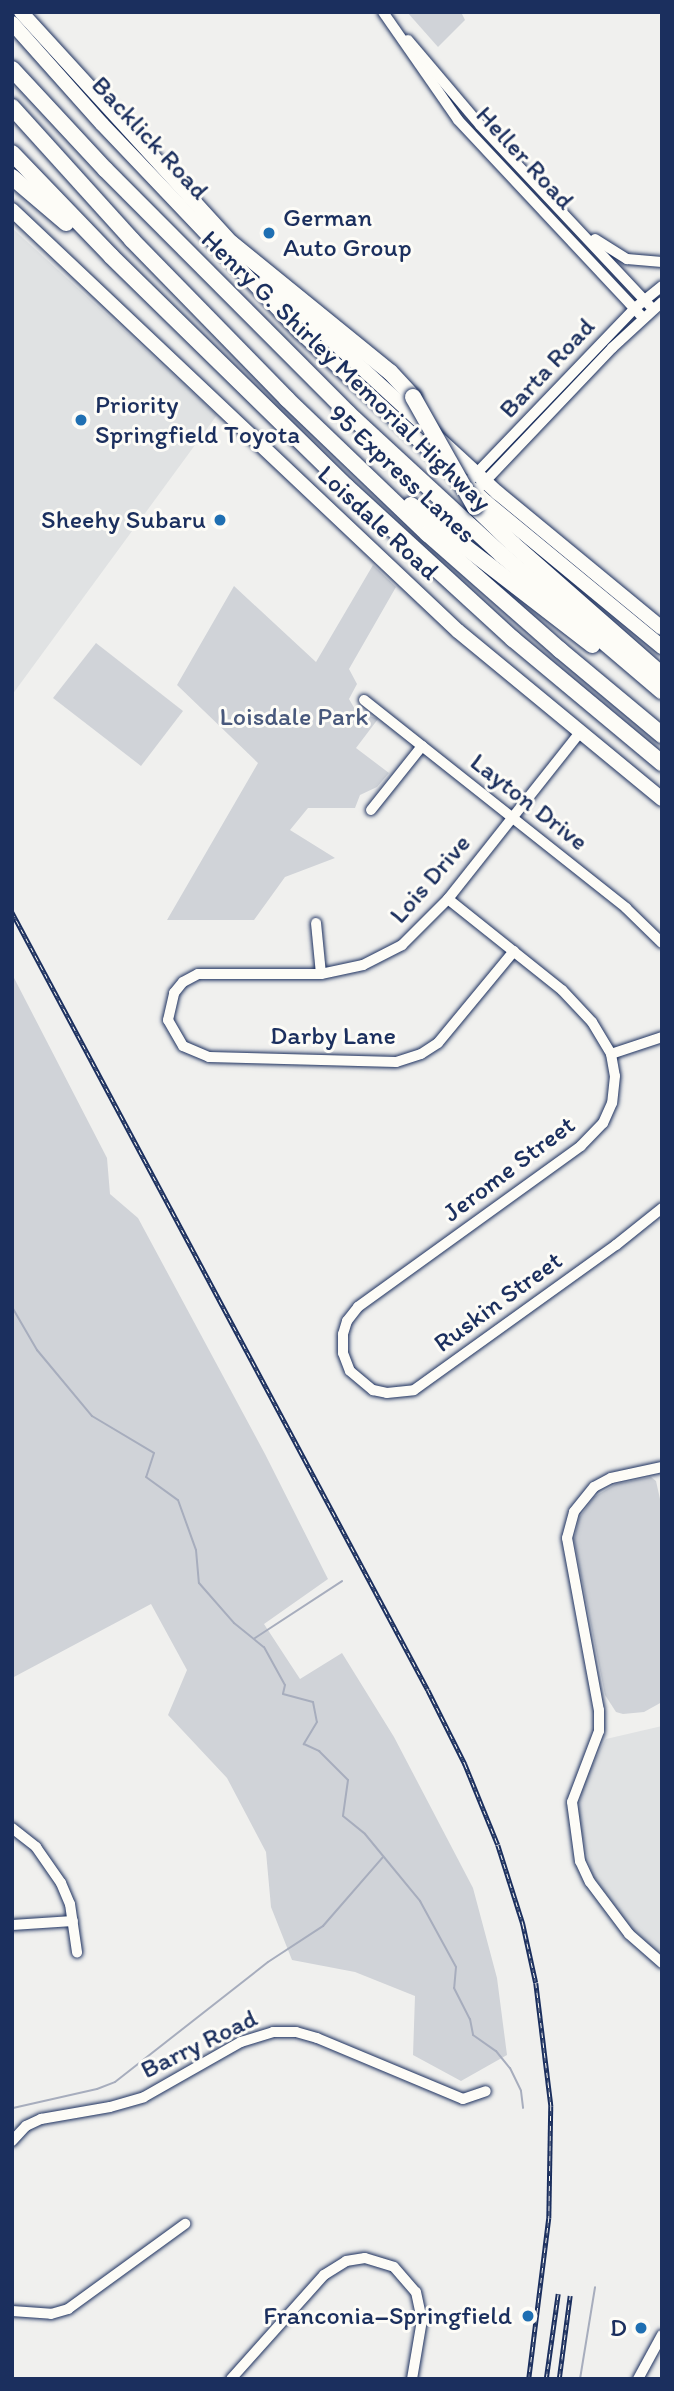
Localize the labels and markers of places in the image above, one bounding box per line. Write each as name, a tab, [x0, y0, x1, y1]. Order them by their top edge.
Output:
place label: German Auto Group	[283, 202, 411, 264]
marker: German Auto Group	[261, 225, 277, 241]
place label: Priority Springfield Toyota	[95, 389, 298, 450]
marker: Priority Springfield Toyota	[73, 412, 89, 428]
place label: Sheehy Subaru	[42, 504, 206, 536]
marker: Sheehy Subaru	[212, 512, 228, 528]
place label: Franconia–Springfield	[263, 2300, 512, 2332]
marker: Franconia–Springfield	[518, 2306, 538, 2326]
place label: D	[610, 2312, 627, 2344]
marker: D	[633, 2320, 649, 2336]

